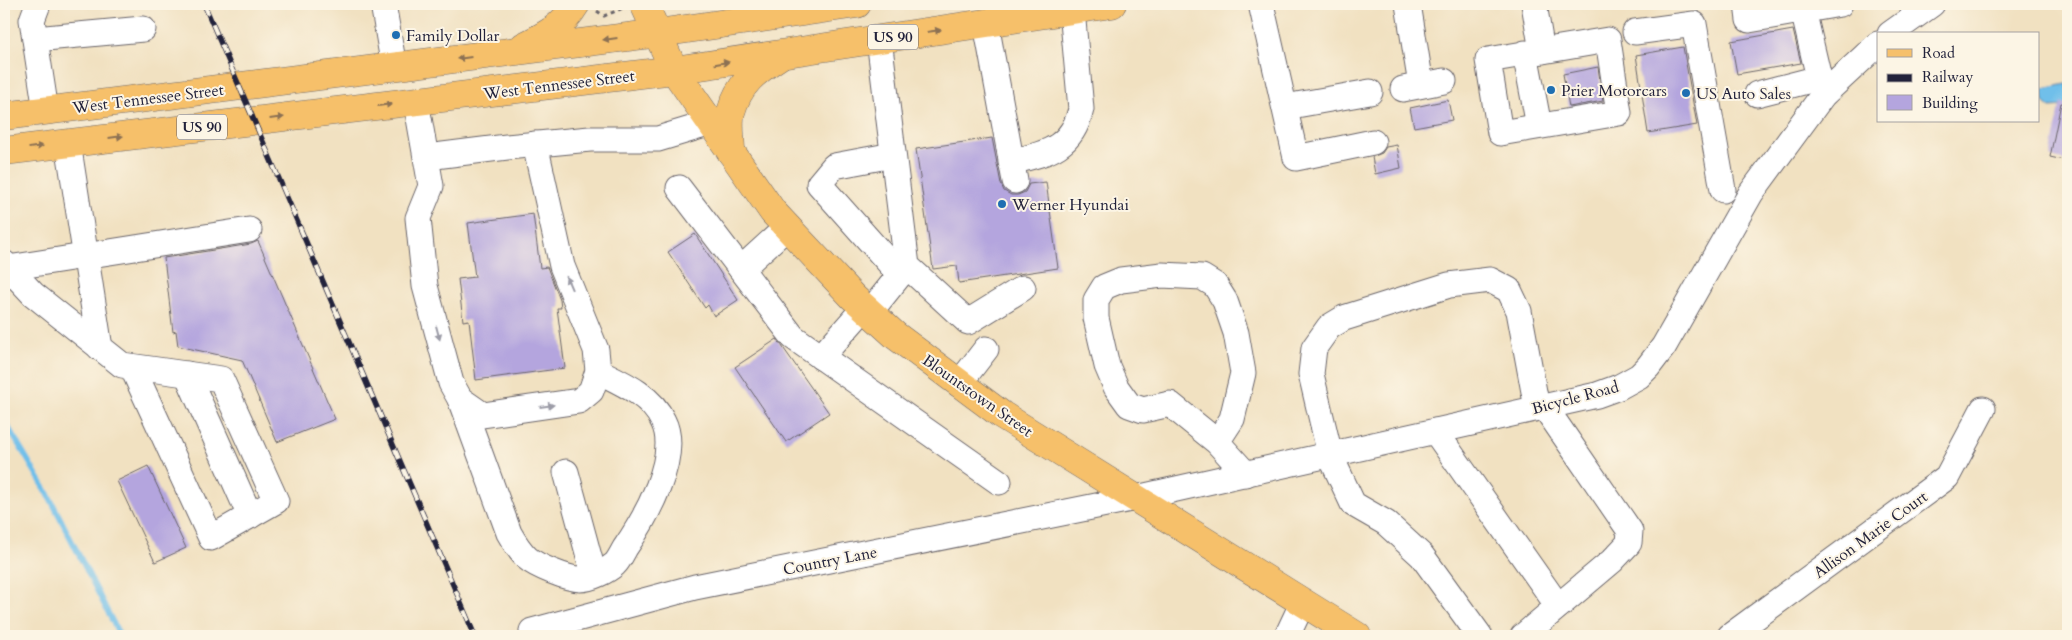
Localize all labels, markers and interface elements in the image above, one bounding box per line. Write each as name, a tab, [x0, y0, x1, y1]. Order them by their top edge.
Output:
road number: US 90	[868, 24, 918, 50]
place label: Family Dollar	[406, 25, 500, 47]
one-way arrow	[927, 27, 943, 35]
marker: Family Dollar	[390, 29, 402, 41]
legend	[1877, 32, 2040, 122]
one-way arrow	[602, 36, 618, 44]
text: Road	[1922, 43, 1955, 63]
one-way arrow	[455, 54, 471, 62]
one-way arrow	[714, 59, 730, 67]
street label: West Tennessee Street	[481, 65, 636, 105]
text: Railway	[1922, 67, 1973, 87]
street label: West Tennessee Street	[70, 79, 225, 119]
place label: Prier Motorcars	[1561, 80, 1667, 102]
place label: US Auto Sales	[1696, 83, 1791, 105]
marker: Prier Motorcars	[1545, 84, 1557, 96]
marker: US Auto Sales	[1680, 87, 1692, 99]
text: Building	[1922, 93, 1978, 113]
one-way arrow	[378, 101, 394, 109]
road number: US 90	[177, 114, 227, 140]
one-way arrow	[270, 114, 286, 122]
one-way arrow	[108, 133, 124, 141]
one-way arrow	[28, 143, 44, 151]
place label: Werner Hyundai	[1011, 194, 1129, 216]
marker: Werner Hyundai	[996, 198, 1008, 210]
one-way arrow	[564, 276, 572, 290]
one-way arrow	[434, 326, 442, 341]
street label: Blountstown Street	[918, 349, 1037, 442]
street label: Bicycle Road	[1529, 376, 1622, 420]
one-way arrow	[539, 401, 555, 409]
street label: Allison Marie Court	[1809, 486, 1932, 584]
street label: Country Lane	[781, 541, 879, 581]

